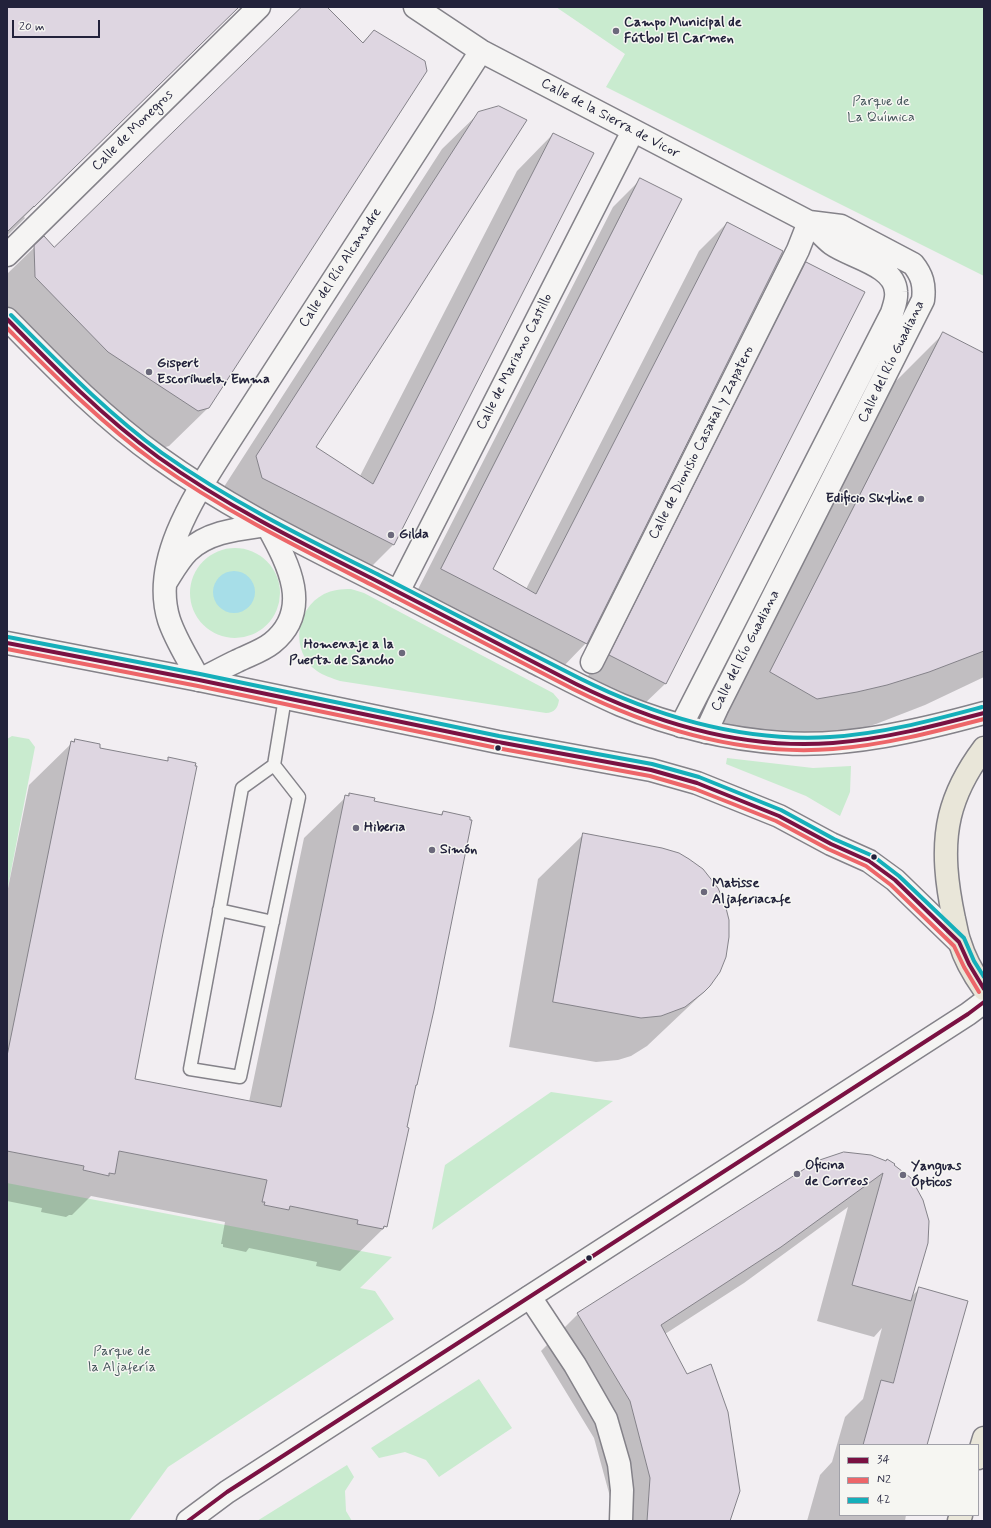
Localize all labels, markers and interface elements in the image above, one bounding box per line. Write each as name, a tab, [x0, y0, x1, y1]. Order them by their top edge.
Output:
scale bar	[14, 12, 102, 38]
place label: Campo Municipal de Fútbol El Carmen	[624, 15, 742, 48]
text: 20 m	[19, 19, 45, 35]
marker: Campo Municipal de Fútbol El Carmen	[611, 26, 621, 36]
street label: Calle de la Sierra de Vicor	[538, 75, 682, 163]
street label: Calle de Monegros	[89, 87, 177, 175]
park label: Parque de La Química	[847, 94, 915, 126]
street label: Calle del Río Alcanadre	[296, 205, 386, 331]
street label: Calle de Mariano Castillo	[473, 291, 557, 433]
street label: Calle del Río Guadiana	[855, 298, 929, 426]
street label: Calle de Dionisio Casañal y Zapatero	[646, 343, 758, 543]
place label: Gispert Escorihuela, Emma	[157, 356, 270, 388]
marker: Gispert Escorihuela, Emma	[144, 367, 154, 377]
place label: Edificio Skyline	[826, 491, 913, 507]
marker: Edificio Skyline	[916, 494, 926, 504]
place label: Gilda	[399, 527, 429, 543]
marker: Gilda	[386, 530, 396, 540]
street label: Calle del Río Guadiana	[708, 587, 784, 715]
place label: Homenaje a la Puerta de Sancho	[289, 637, 394, 670]
marker: Homenaje a la Puerta de Sancho	[397, 648, 407, 658]
unlabelled marker	[493, 743, 503, 753]
place label: Hiberia	[364, 820, 405, 836]
marker: Hiberia	[351, 823, 361, 833]
place label: Simón	[440, 842, 477, 858]
marker: Simón	[427, 845, 437, 855]
unlabelled marker	[869, 852, 879, 862]
place label: Matisse Aljaferiacafe	[712, 876, 791, 908]
marker: Matisse Aljaferiacafe	[699, 887, 709, 897]
place label: Oficina de Correos	[805, 1158, 868, 1190]
place label: Yanguas Ópticos	[911, 1159, 961, 1192]
marker: Oficina de Correos	[792, 1169, 802, 1179]
marker: Yanguas Ópticos	[898, 1170, 908, 1180]
unlabelled marker	[584, 1253, 594, 1263]
park label: Parque de la Aljafería	[88, 1344, 156, 1376]
legend	[839, 1444, 979, 1516]
text: 34	[877, 1452, 890, 1468]
text: N2	[877, 1472, 891, 1488]
text: 42	[877, 1492, 890, 1508]

